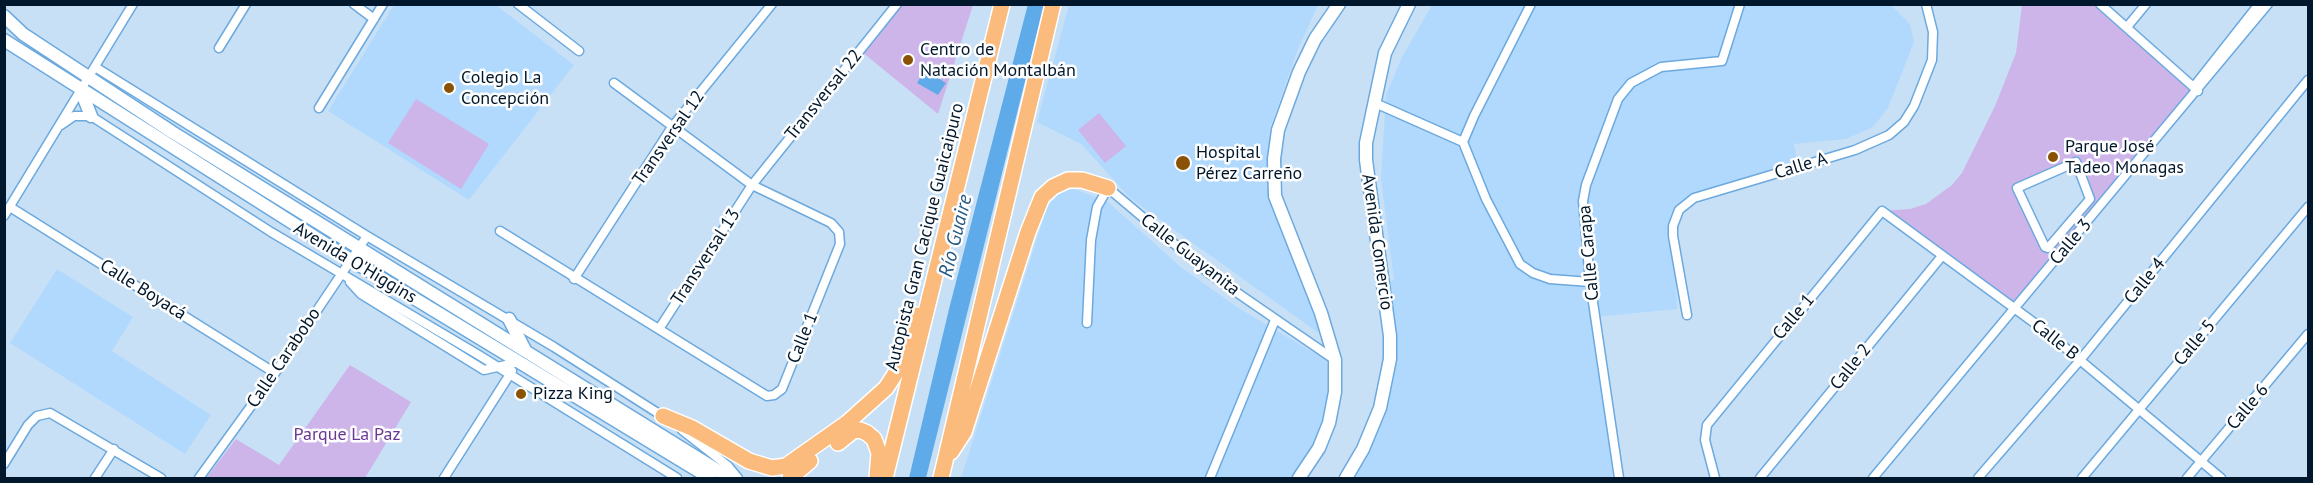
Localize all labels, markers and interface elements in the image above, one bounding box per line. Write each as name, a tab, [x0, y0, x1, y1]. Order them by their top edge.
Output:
place label: Centro de Natación Montalbán	[920, 39, 1076, 82]
street label: Transversal 22	[781, 45, 867, 145]
marker: Centro de Natación Montalbán	[901, 53, 915, 67]
place label: Colegio La Concepción	[461, 67, 549, 110]
marker: Colegio La Concepción	[442, 81, 456, 95]
street label: Transversal 12	[628, 87, 710, 189]
street label: Autopista Gran Cacique Guaicaipuro	[881, 101, 969, 373]
place label: Parque José Tadeo Monagas	[2065, 136, 2184, 178]
place label: Hospital Pérez Carreño	[1196, 142, 1302, 184]
street label: Calle A	[1772, 148, 1830, 184]
marker: Parque José Tadeo Monagas	[2046, 150, 2060, 164]
marker: Hospital Pérez Carreño	[1174, 154, 1192, 172]
street label: Avenida Comercio	[1357, 172, 1397, 312]
water label: Río Guaire	[934, 192, 978, 280]
street label: Calle Carapa	[1574, 204, 1604, 302]
street label: Transversal 13	[667, 205, 745, 309]
street label: Calle Guayanita	[1136, 210, 1244, 300]
street label: Calle 3	[2046, 215, 2096, 269]
street label: Avenida O'Higgins	[290, 218, 420, 308]
street label: Calle 4	[2120, 254, 2170, 308]
street label: Calle Boyacá	[96, 255, 190, 325]
street label: Calle 1	[1769, 290, 1819, 344]
street label: Calle Carabobo	[243, 304, 325, 412]
street label: Calle 1	[783, 309, 823, 367]
street label: Calle B	[2027, 315, 2083, 365]
street label: Calle 5	[2170, 316, 2220, 370]
street label: Calle 2	[1826, 340, 1876, 394]
street label: Calle 6	[2223, 380, 2273, 434]
place label: Pizza King	[533, 383, 613, 405]
marker: Pizza King	[514, 387, 528, 401]
park label: Parque La Paz	[294, 424, 400, 446]

